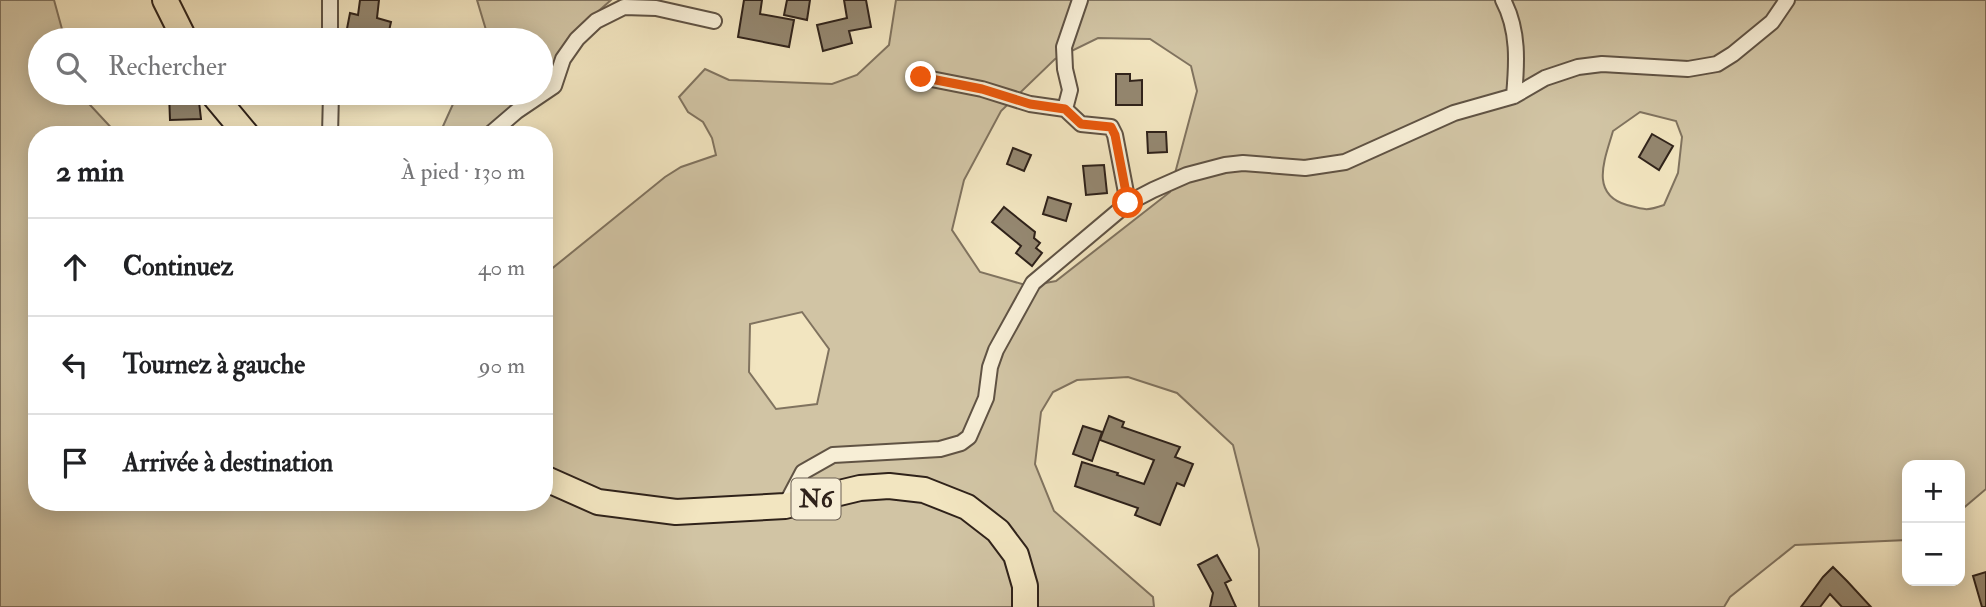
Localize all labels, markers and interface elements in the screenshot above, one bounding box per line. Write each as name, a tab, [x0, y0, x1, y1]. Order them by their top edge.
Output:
search box	[28, 28, 553, 105]
icon: search	[52, 48, 90, 86]
text: Rechercher	[108, 51, 227, 83]
route end	[905, 61, 936, 92]
text: 2 min	[56, 153, 124, 190]
text: À pied · 130 m	[401, 157, 525, 186]
route start	[1112, 187, 1143, 218]
icon: ahead	[56, 248, 94, 286]
text: Continuez	[123, 251, 233, 283]
text: 40 m	[478, 253, 525, 282]
icon: left	[56, 346, 94, 384]
text: Tournez à gauche	[123, 349, 305, 381]
text: 90 m	[479, 351, 525, 380]
icon: arrive	[56, 444, 94, 482]
text: Arrivée à destination	[123, 447, 333, 479]
map controls	[1902, 460, 1965, 586]
button: +	[1902, 460, 1965, 523]
road number: N6	[792, 478, 840, 520]
button: −	[1902, 523, 1965, 586]

